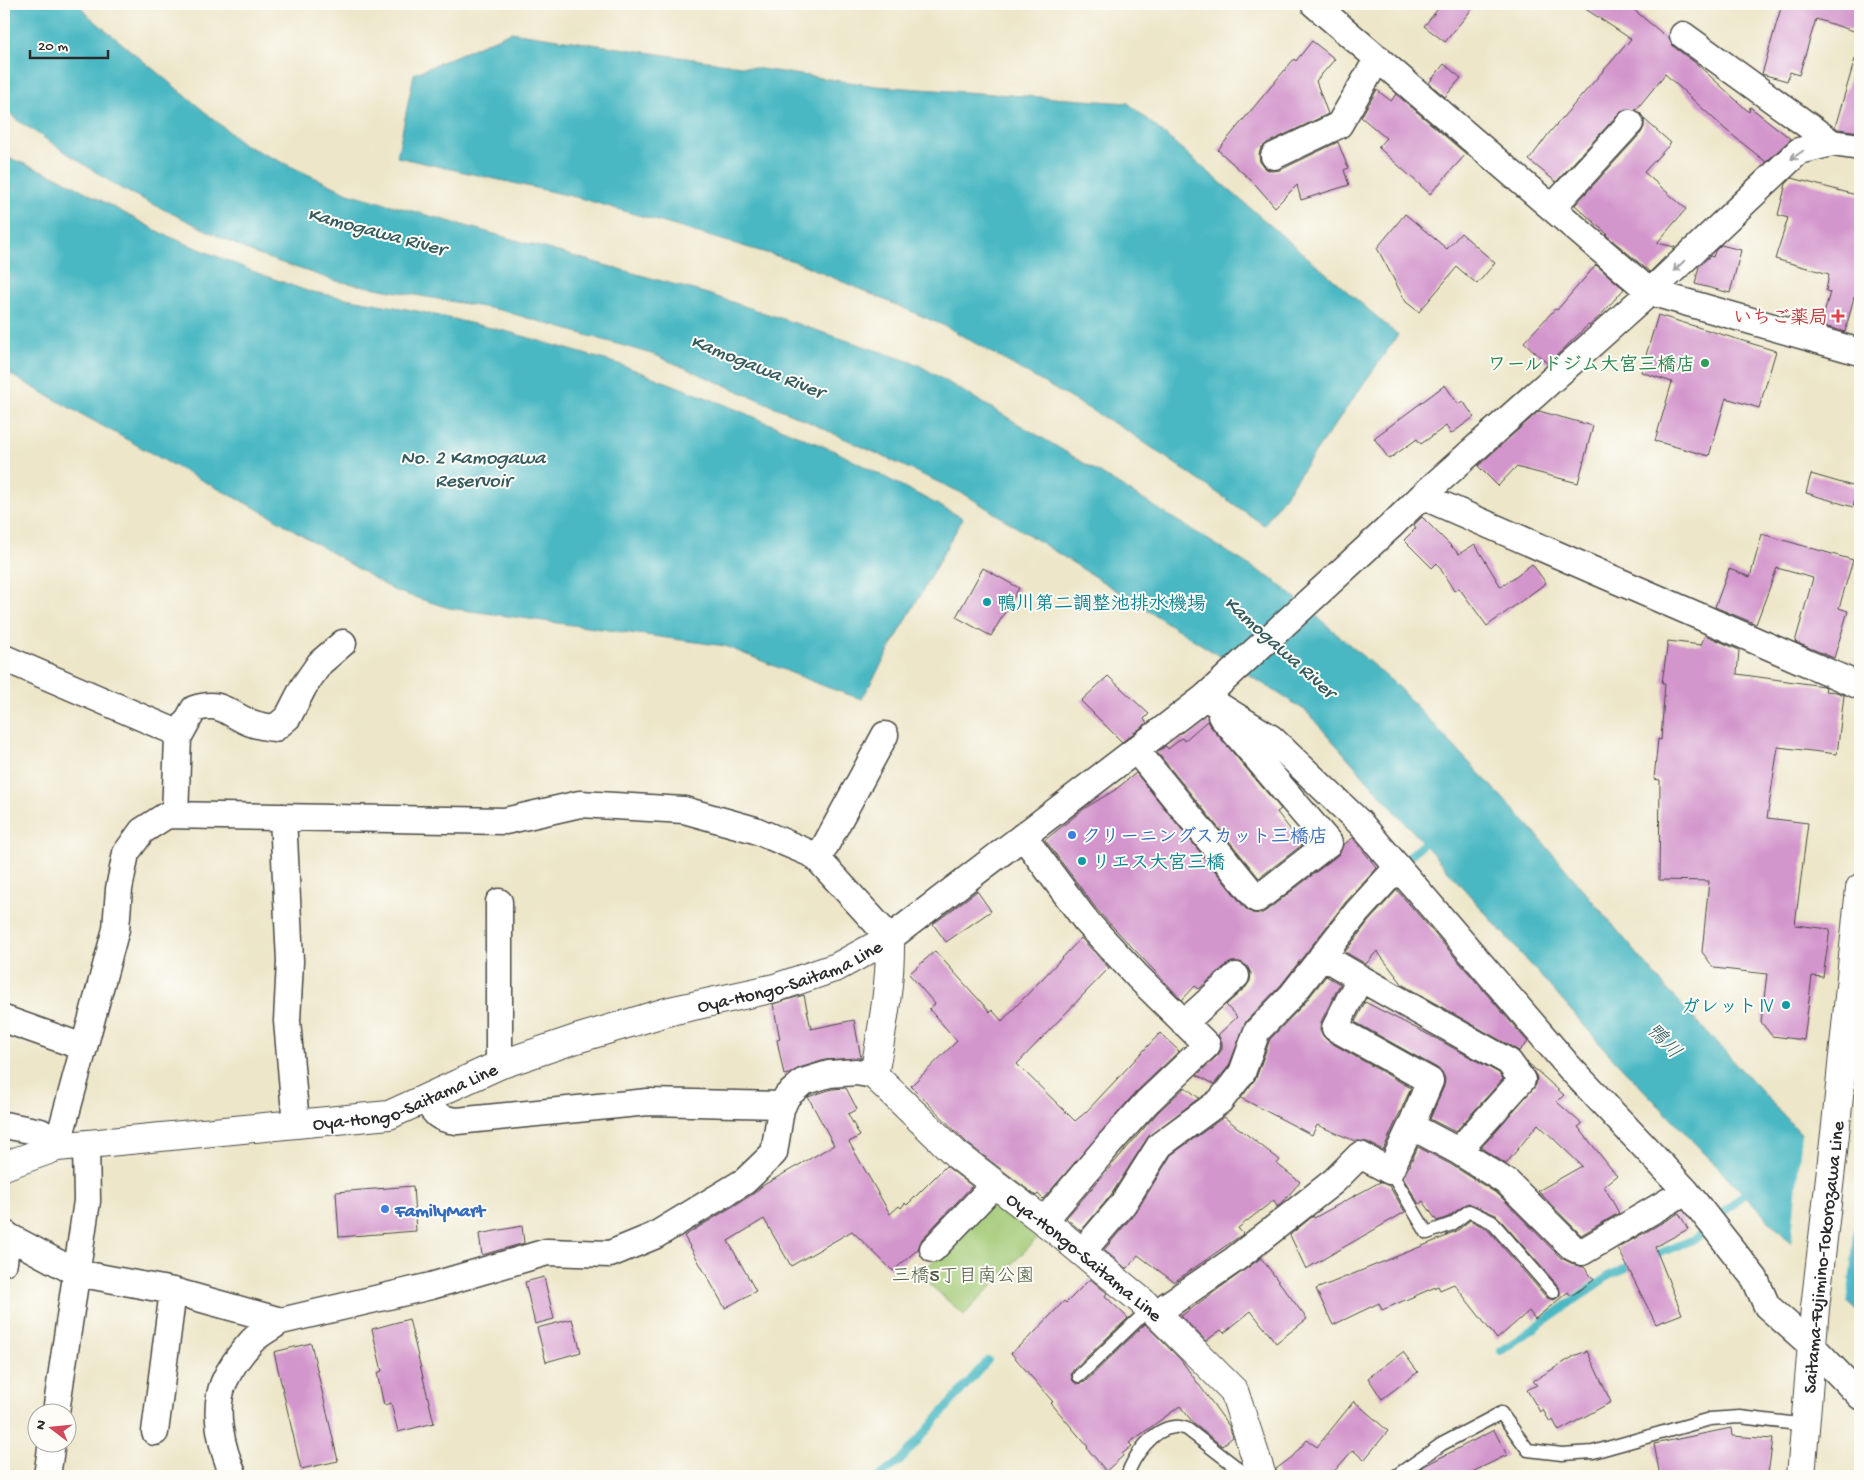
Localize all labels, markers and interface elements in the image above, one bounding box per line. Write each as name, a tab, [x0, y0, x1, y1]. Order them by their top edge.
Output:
scale bar	[30, 28, 108, 60]
text: 20 m	[38, 38, 68, 56]
one-way arrow	[1790, 150, 1804, 160]
water label: Kamogawa River	[305, 204, 451, 264]
one-way arrow	[1672, 260, 1685, 272]
place label: いちご薬局	[1733, 307, 1828, 331]
marker: いちご薬局	[1832, 310, 1844, 322]
water label: Kamogawa River	[687, 331, 830, 407]
place label: ワールドジム大宮三橋店	[1487, 354, 1695, 378]
marker: ワールドジム大宮三橋店	[1699, 357, 1711, 369]
water label: No. 2 Kamogawa Reservoir	[401, 448, 547, 494]
place label: 鴨川第二調整池排水機場	[997, 593, 1206, 617]
water label: Kamogawa River	[1218, 593, 1342, 707]
marker: 鴨川第二調整池排水機場	[981, 596, 993, 608]
place label: クリーニングスカット三橋店	[1082, 826, 1328, 850]
marker: クリーニングスカット三橋店	[1066, 829, 1078, 841]
place label: リエス大宮三橋	[1092, 852, 1225, 876]
marker: リエス大宮三橋	[1076, 855, 1088, 867]
street label: Oya-Hongo-Saitama Line	[696, 936, 887, 1020]
place label: ガレットⅣ	[1681, 997, 1776, 1020]
marker: ガレットⅣ	[1780, 999, 1792, 1011]
water label: 鴨川	[1640, 1019, 1686, 1065]
street label: Oya-Hongo-Saitama Line	[312, 1059, 502, 1137]
street label: Saitama-Fujimino-Tokorozawa Line	[1800, 1120, 1851, 1394]
street label: Oya-Hongo-Saitama Line	[1000, 1189, 1166, 1328]
place label: FamilyMart	[394, 1201, 487, 1224]
marker: FamilyMart	[379, 1203, 391, 1215]
park label: 三橋5丁目南公園	[892, 1265, 1035, 1289]
north arrow	[28, 1402, 78, 1452]
text: N	[32, 1418, 51, 1432]

